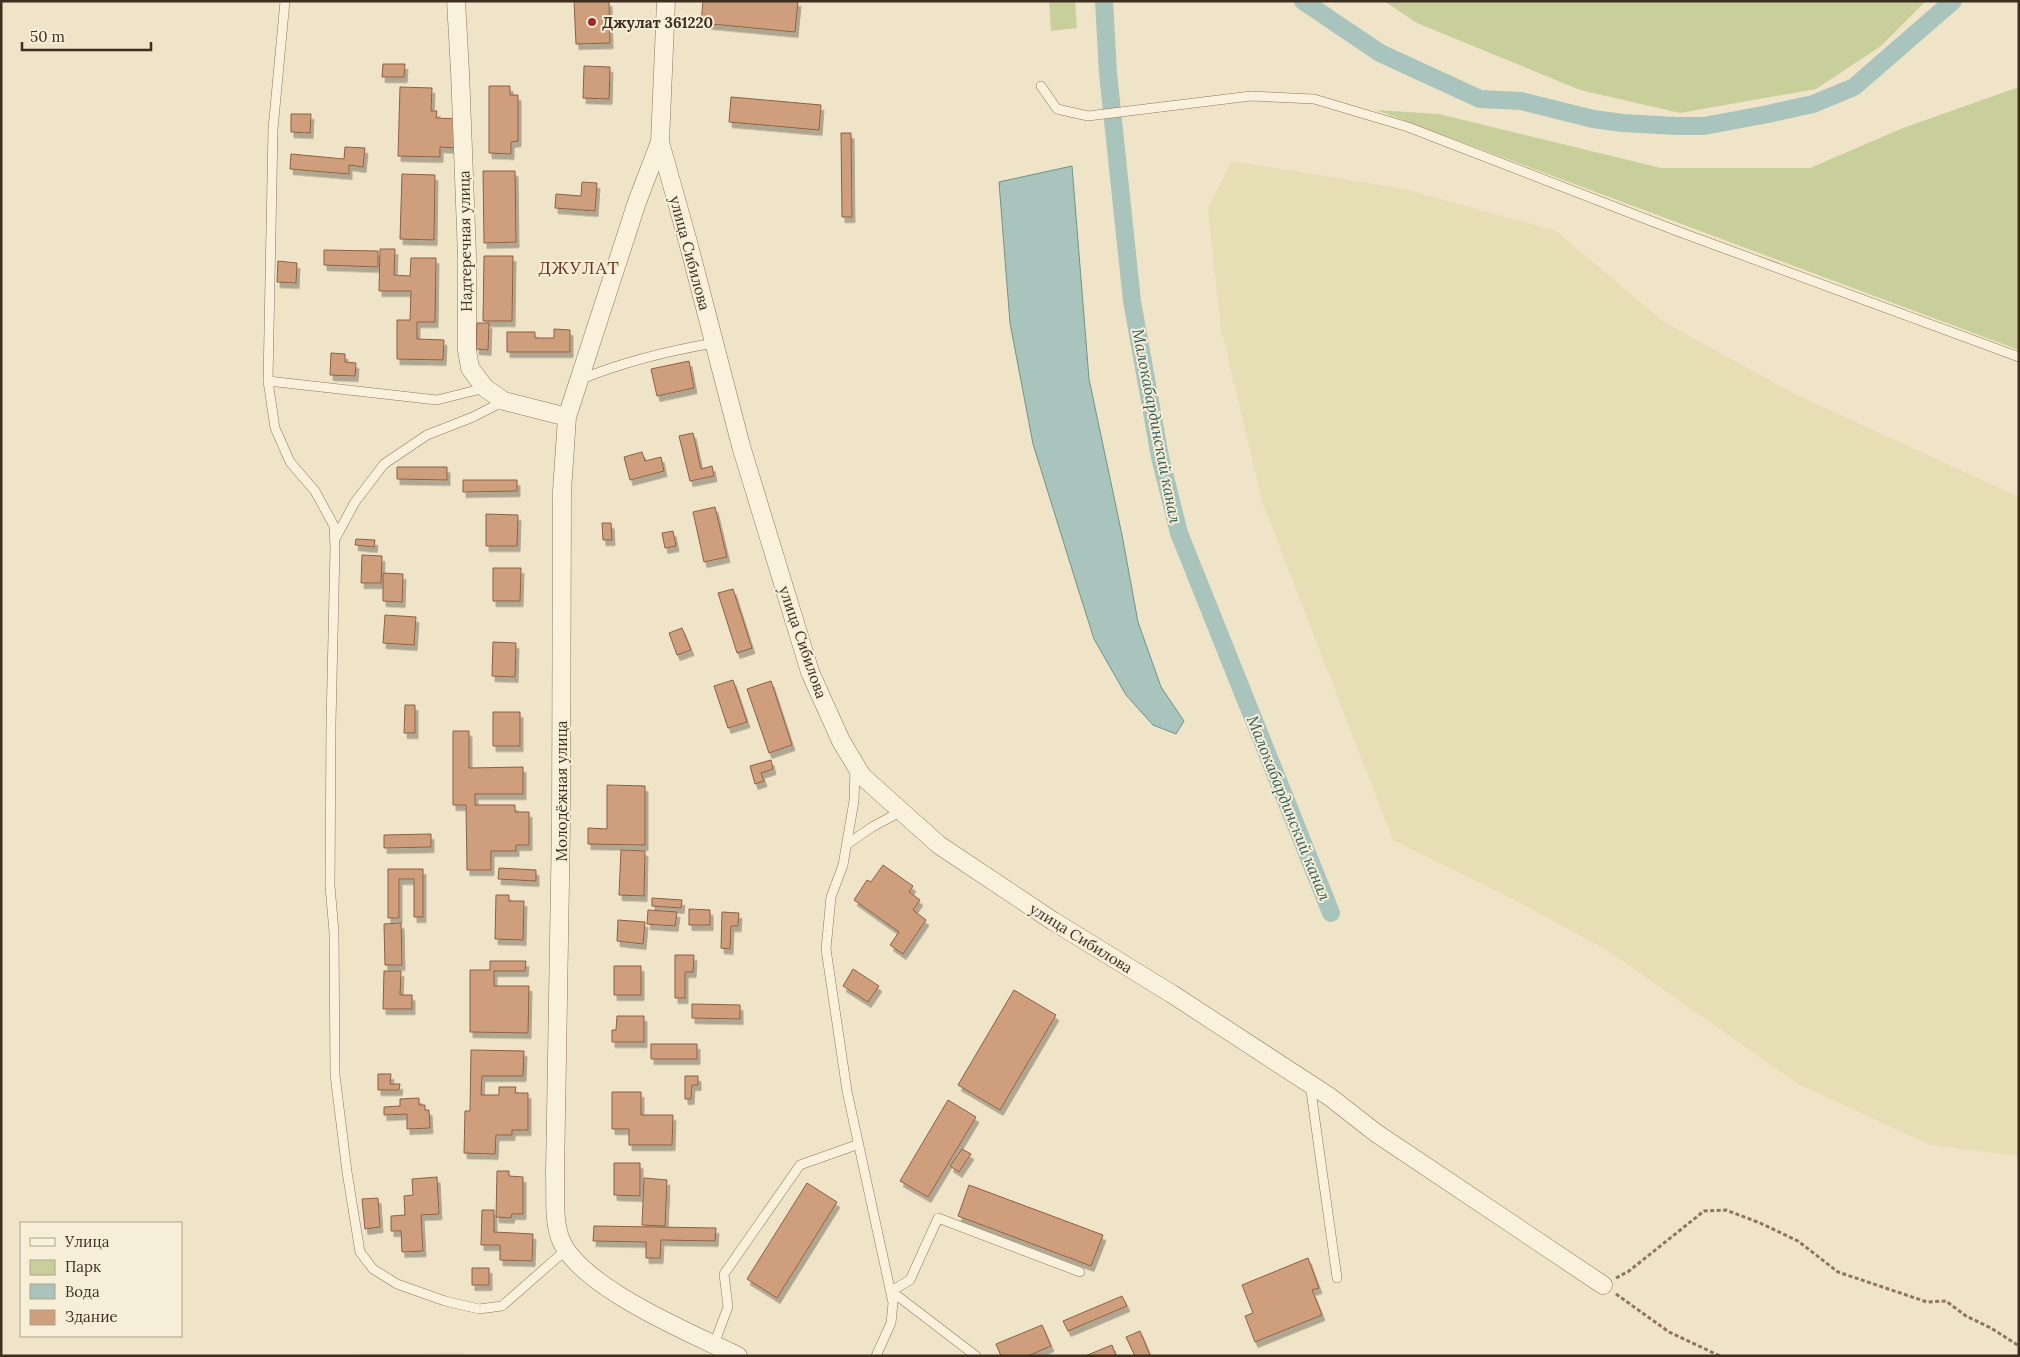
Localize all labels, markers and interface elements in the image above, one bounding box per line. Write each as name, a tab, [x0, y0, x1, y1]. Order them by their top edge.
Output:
place label: Джулат 361220	[602, 13, 713, 32]
marker: Джулат 361220	[586, 16, 598, 28]
scale bar	[22, 20, 151, 52]
text: 50 m	[30, 27, 65, 46]
street label: Надтеречная улица	[454, 170, 476, 312]
street label: улица Сибилова	[666, 194, 714, 313]
district label: ДЖУЛАТ	[538, 256, 620, 279]
water label: Малокабардинский канал	[1128, 327, 1186, 526]
street label: улица Сибилова	[775, 583, 831, 701]
water label: Малокабардинский канал	[1243, 713, 1336, 904]
street label: Молодёжная улица	[552, 720, 571, 862]
street label: улица Сибилова	[1026, 899, 1136, 977]
legend	[20, 1222, 182, 1337]
text: Улица	[64, 1232, 110, 1251]
text: Парк	[65, 1257, 101, 1276]
text: Вода	[65, 1282, 100, 1301]
text: Здание	[65, 1307, 118, 1326]

